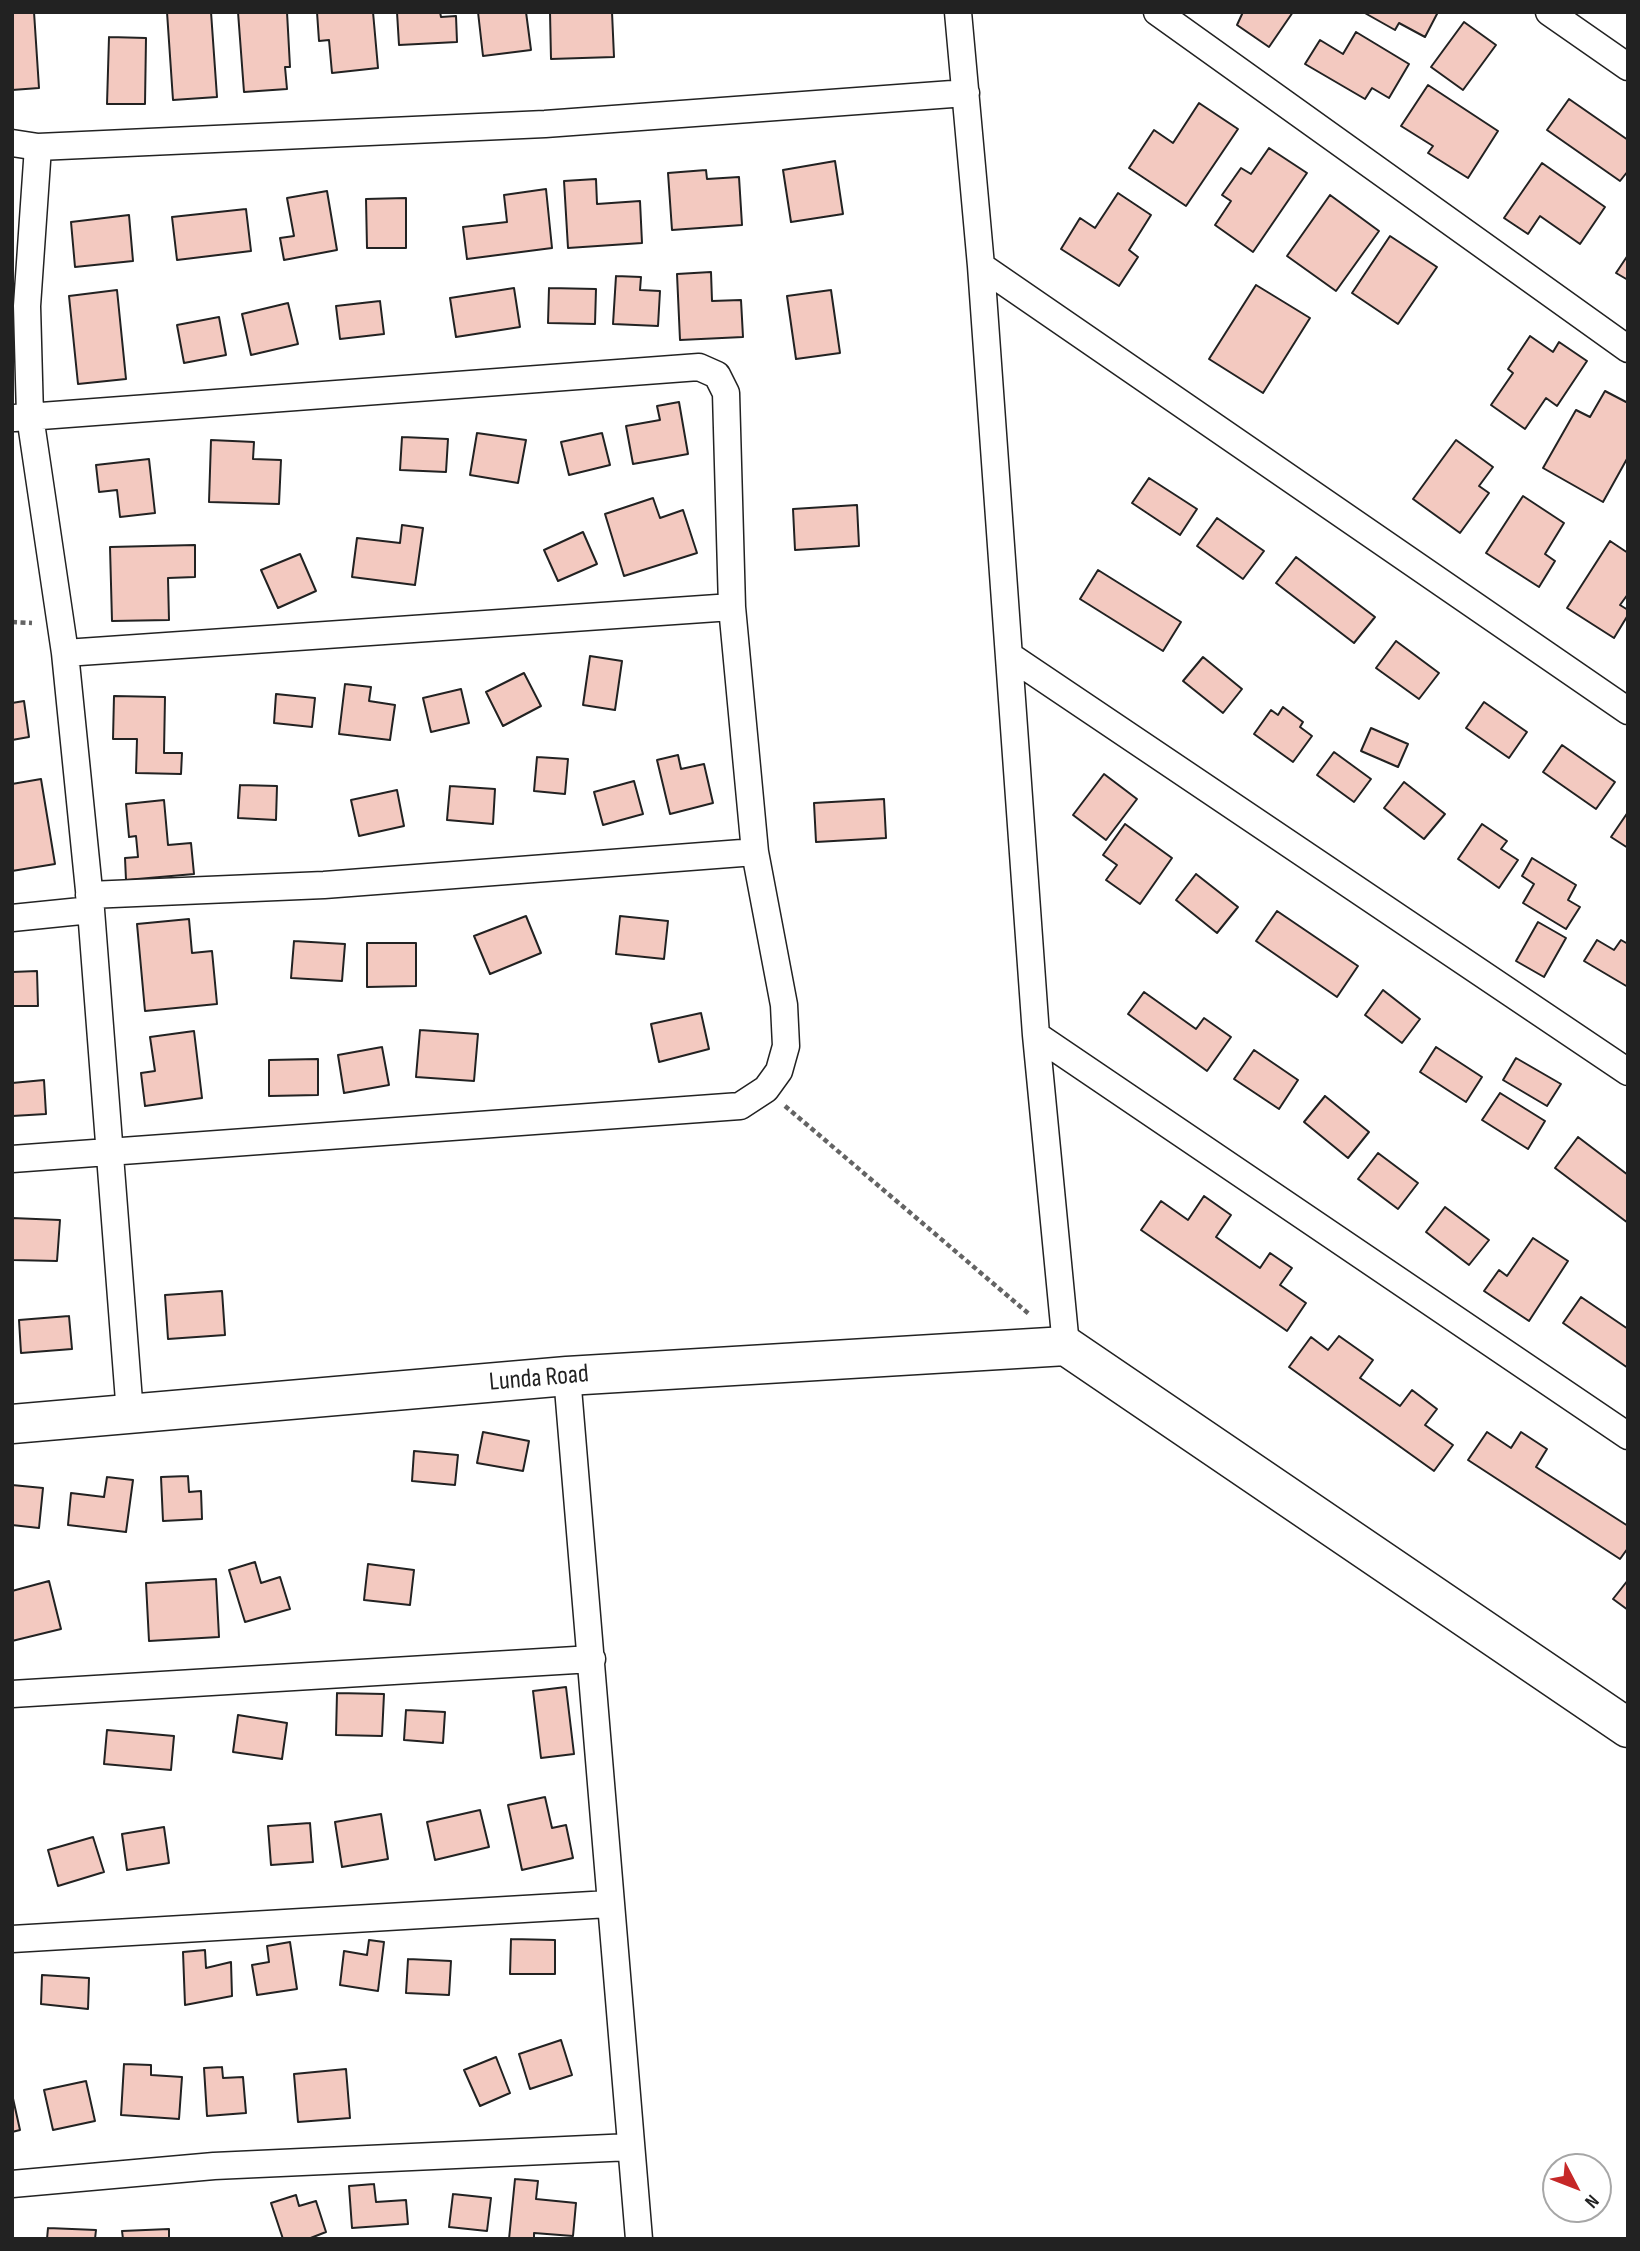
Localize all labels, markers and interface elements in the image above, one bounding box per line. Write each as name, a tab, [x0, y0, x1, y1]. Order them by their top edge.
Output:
street label: Lunda Road	[488, 1359, 590, 1399]
north arrow	[1542, 2153, 1612, 2223]
text: N	[1580, 2190, 1603, 2213]

